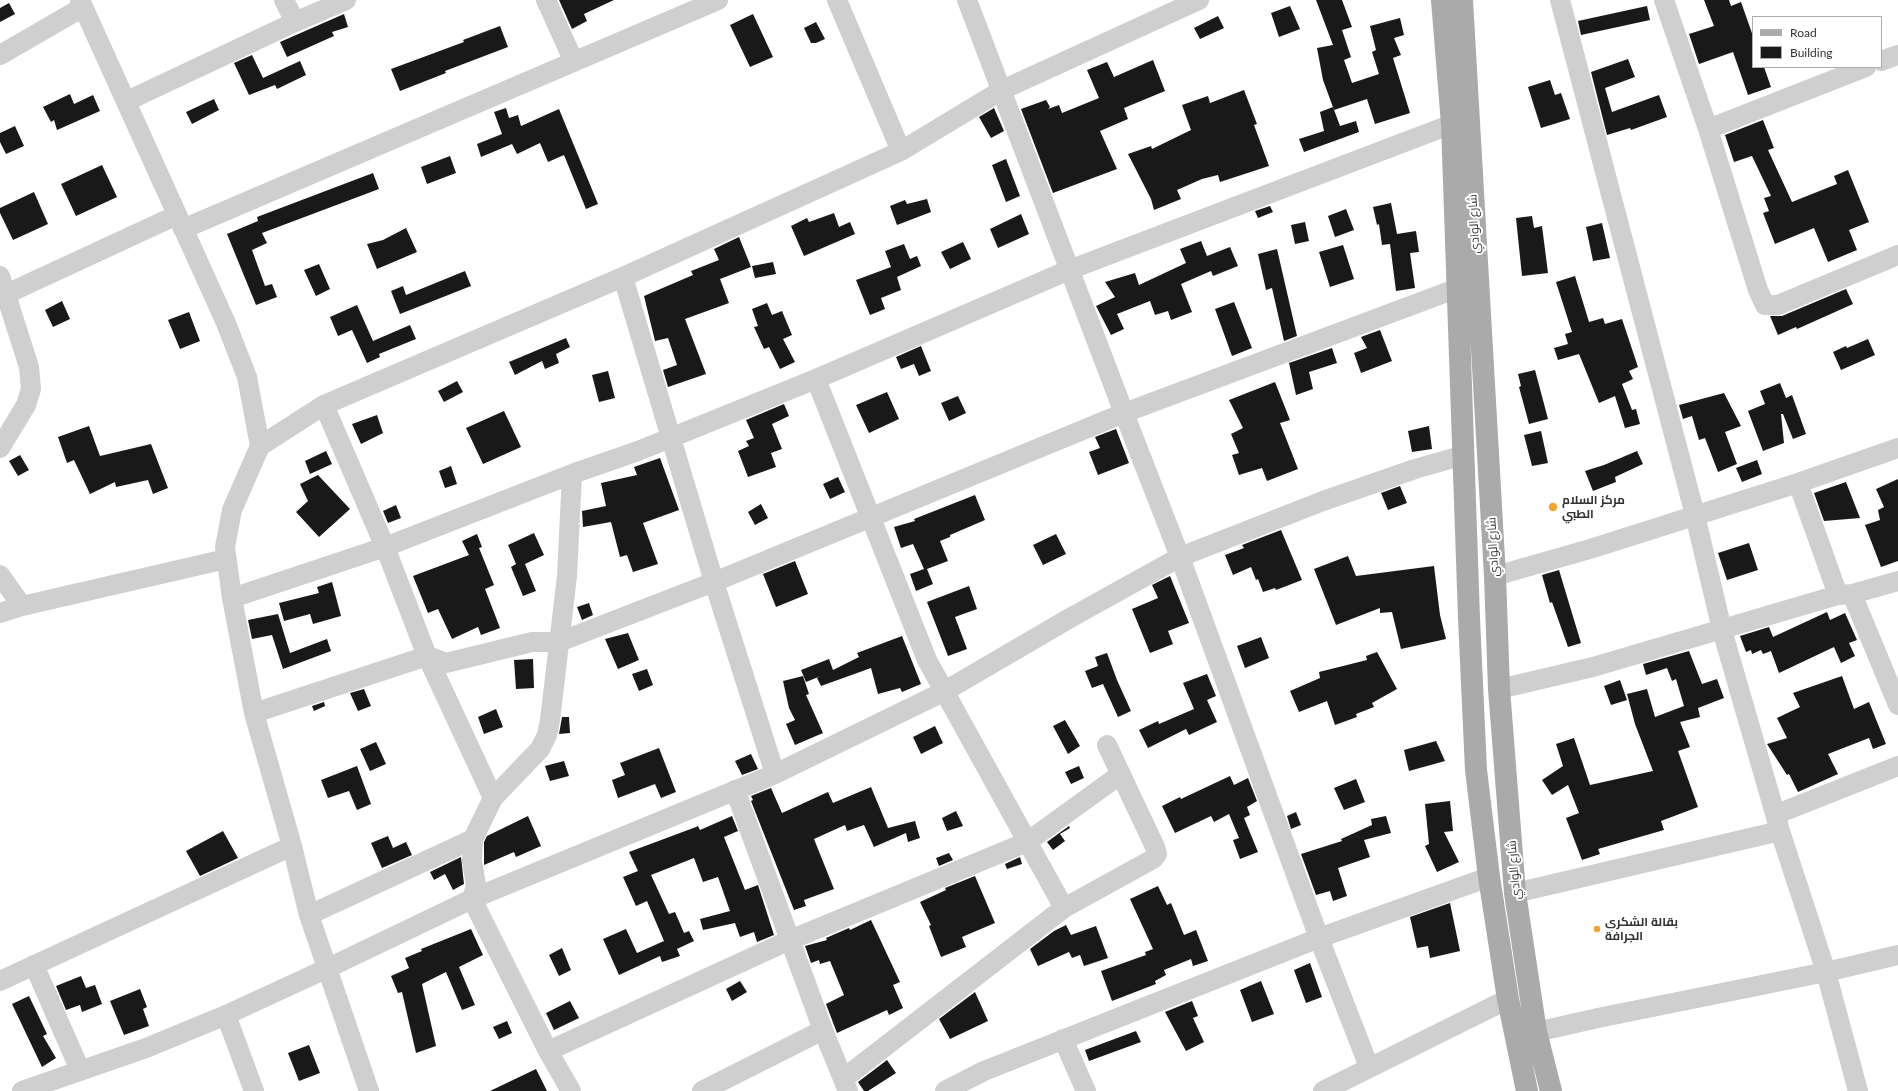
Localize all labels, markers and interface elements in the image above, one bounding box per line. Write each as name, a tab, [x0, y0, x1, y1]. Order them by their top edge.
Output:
legend	[1752, 16, 1882, 68]
text: Road	[1790, 25, 1817, 40]
text: Building	[1790, 45, 1833, 60]
street label: شارع الوادي	[1465, 194, 1483, 254]
place label: مركز السلام الطبي	[1562, 493, 1625, 521]
marker: مركز السلام الطبي	[1547, 501, 1559, 513]
street label: شارع الوادي	[1484, 517, 1502, 577]
street label: شارع الوادي	[1504, 840, 1524, 900]
place label: بقالة الشكري الجرافة	[1605, 915, 1678, 943]
marker: بقالة الشكري الجرافة	[1592, 924, 1602, 934]

